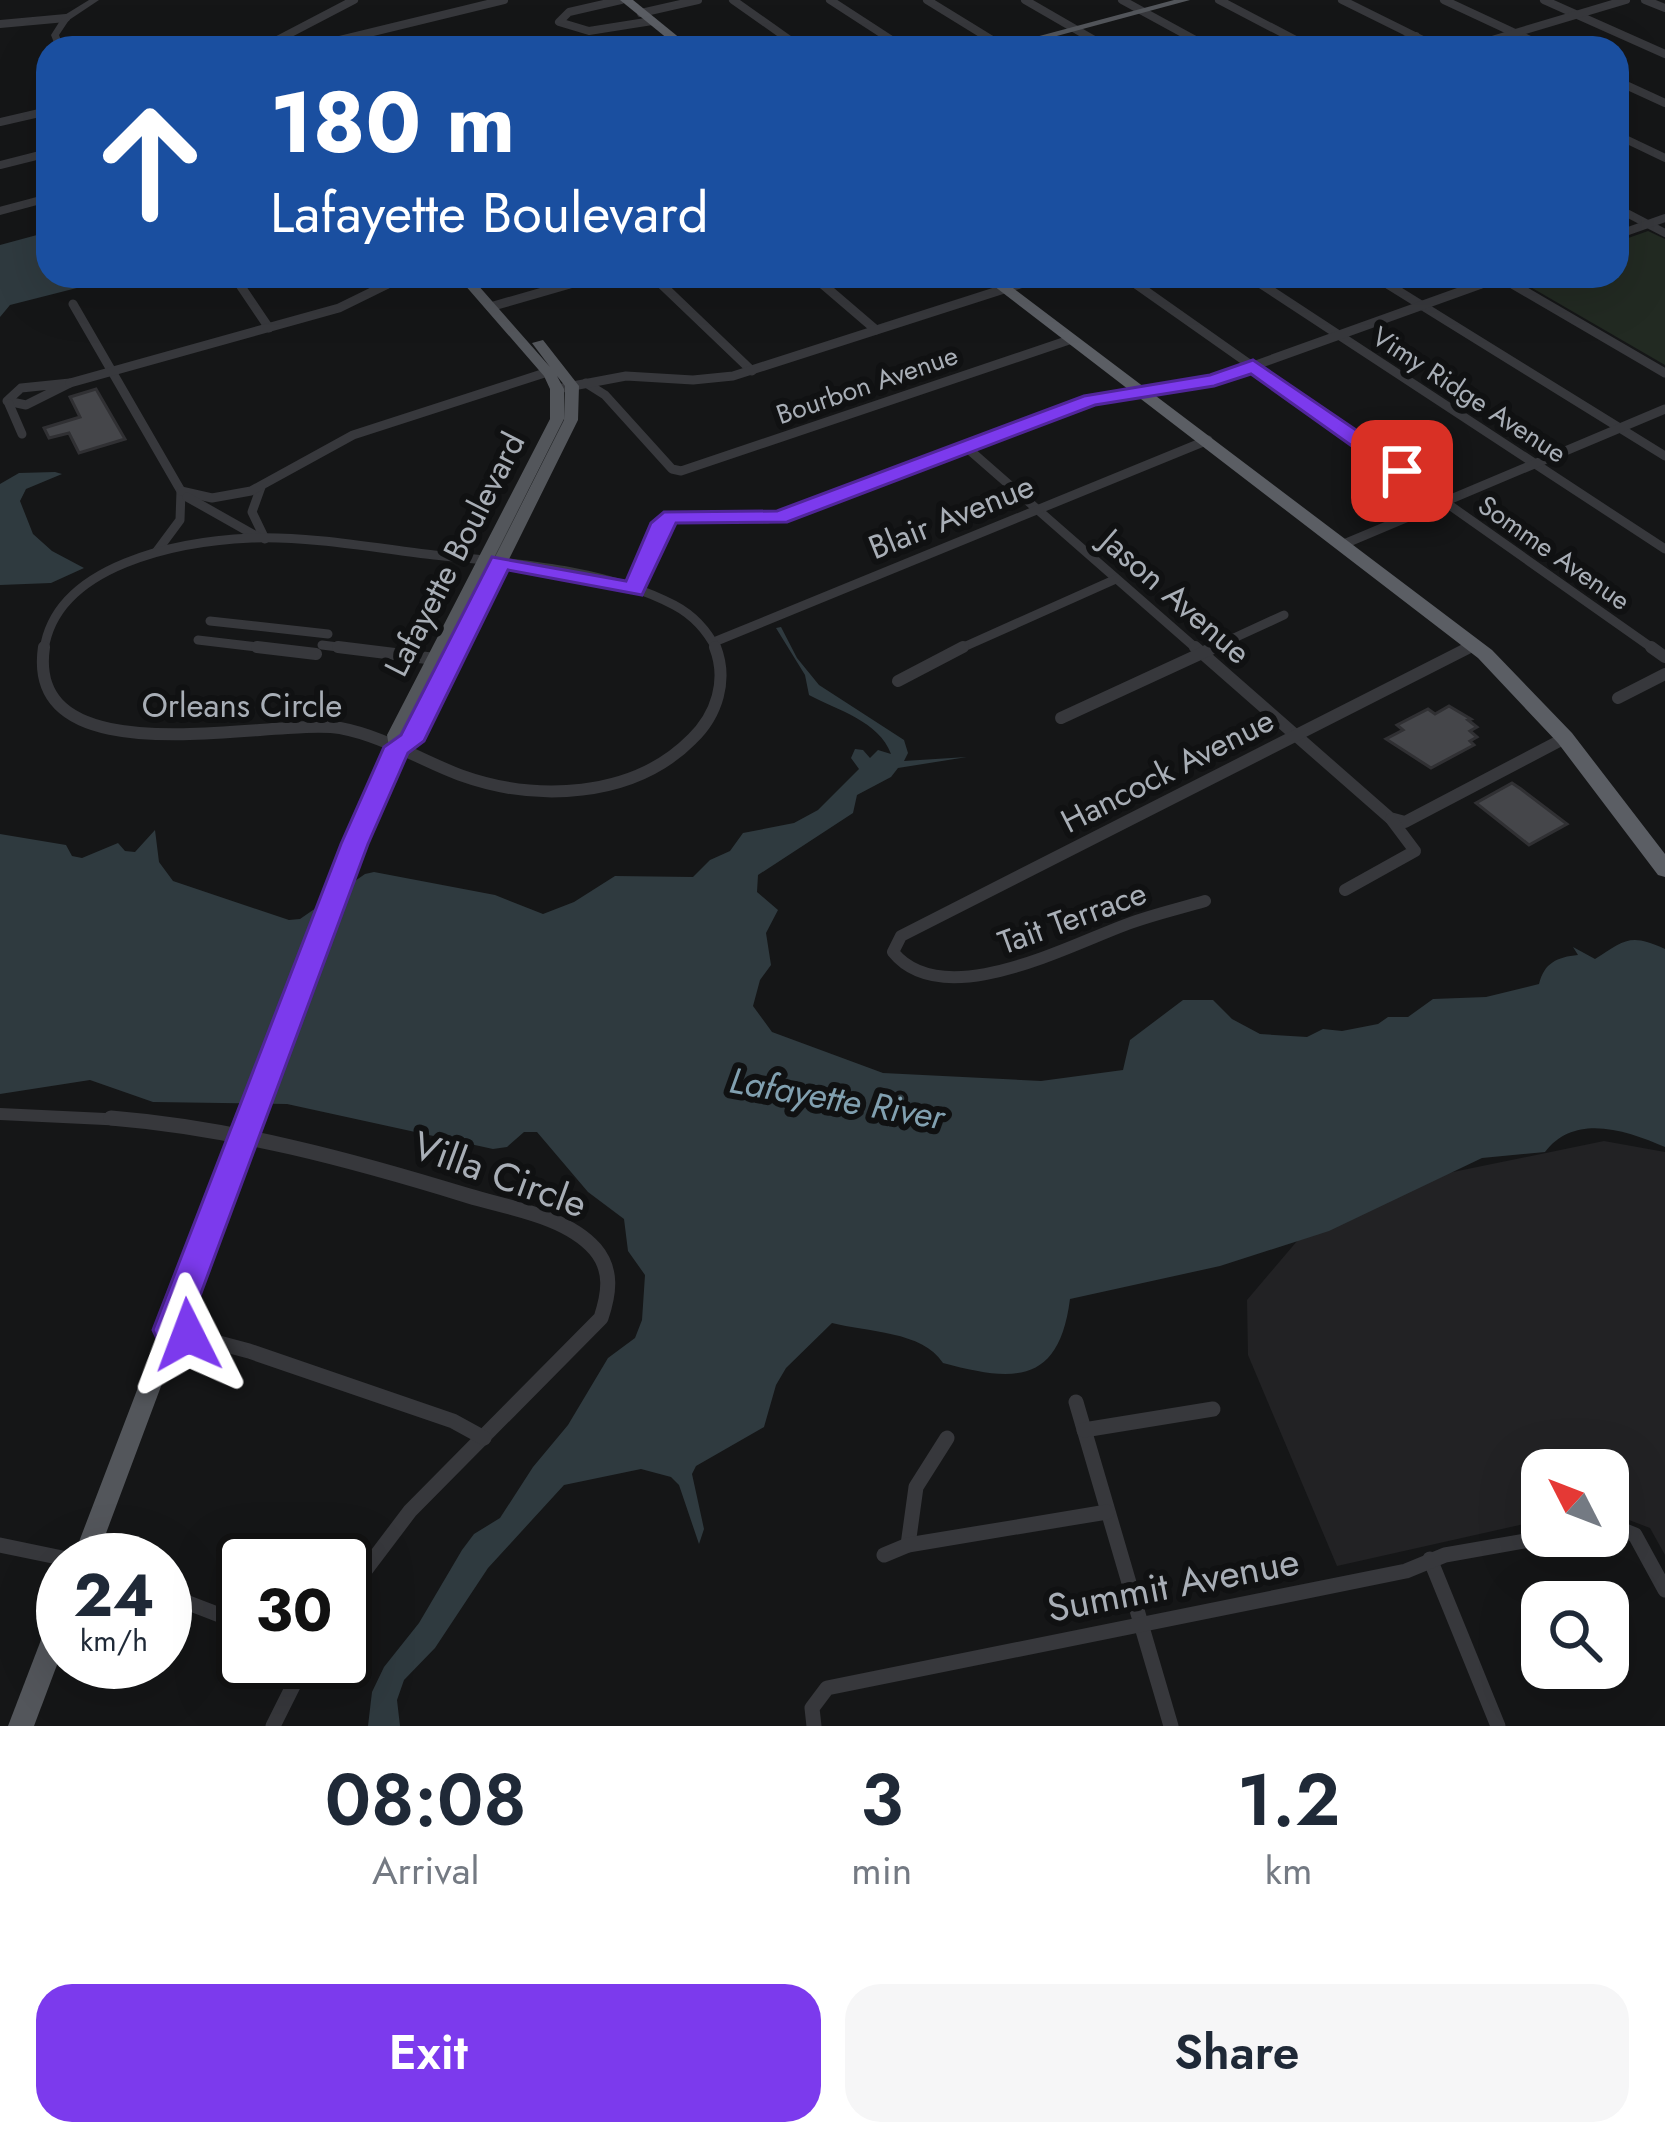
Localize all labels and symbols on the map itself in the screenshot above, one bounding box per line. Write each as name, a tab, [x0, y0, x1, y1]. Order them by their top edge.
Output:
street label: Vimy Ridge Avenue	[1364, 317, 1574, 472]
street label: Bourbon Avenue	[771, 335, 963, 434]
pin	[1351, 420, 1453, 522]
street label: Lafayette Boulevard	[373, 424, 536, 684]
street label: Blair Avenue	[861, 462, 1041, 571]
street label: Somme Avenue	[1470, 486, 1638, 620]
street label: Jason Avenue	[1087, 515, 1261, 675]
street label: Orleans Circle	[142, 682, 342, 729]
street label: Hancock Avenue	[1052, 696, 1282, 844]
street label: Tait Terrace	[991, 869, 1153, 966]
water label: Lafayette River	[726, 1054, 950, 1143]
street label: Villa Circle	[405, 1117, 595, 1232]
position arrow	[125, 1272, 251, 1398]
north arrow	[1521, 1449, 1629, 1557]
street label: Summit Avenue	[1042, 1532, 1304, 1637]
speed limit sign: 30	[216, 1533, 372, 1689]

